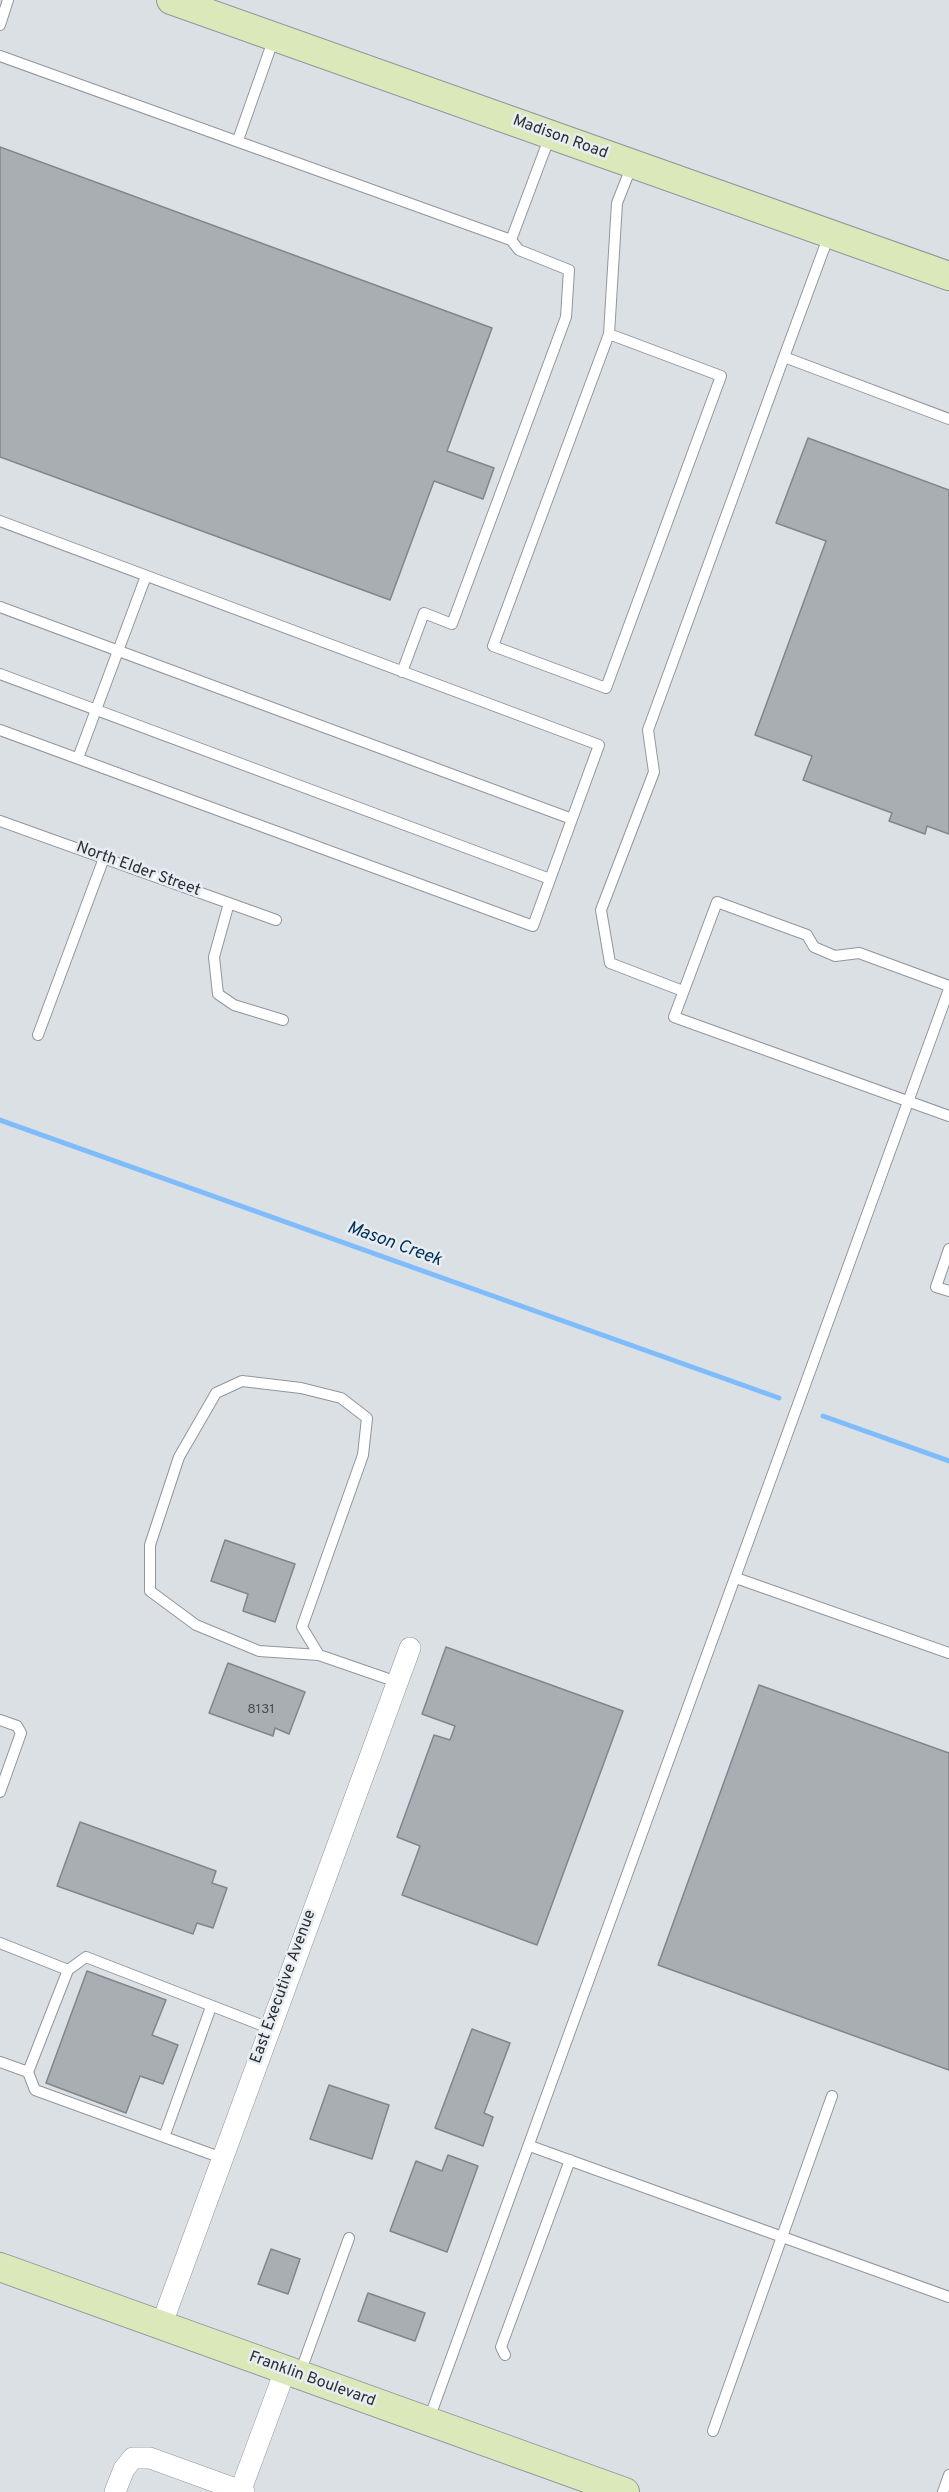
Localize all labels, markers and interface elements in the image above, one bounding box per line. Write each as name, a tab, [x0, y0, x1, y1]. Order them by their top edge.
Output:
street label: Madison Road	[510, 112, 610, 164]
street label: North Elder Street	[73, 839, 203, 901]
water label: Mason Creek	[344, 1218, 444, 1272]
house number: 8131	[247, 1702, 275, 1718]
street label: East Executive Avenue	[247, 1908, 321, 2066]
street label: Franklin Boulevard	[246, 2348, 378, 2412]

